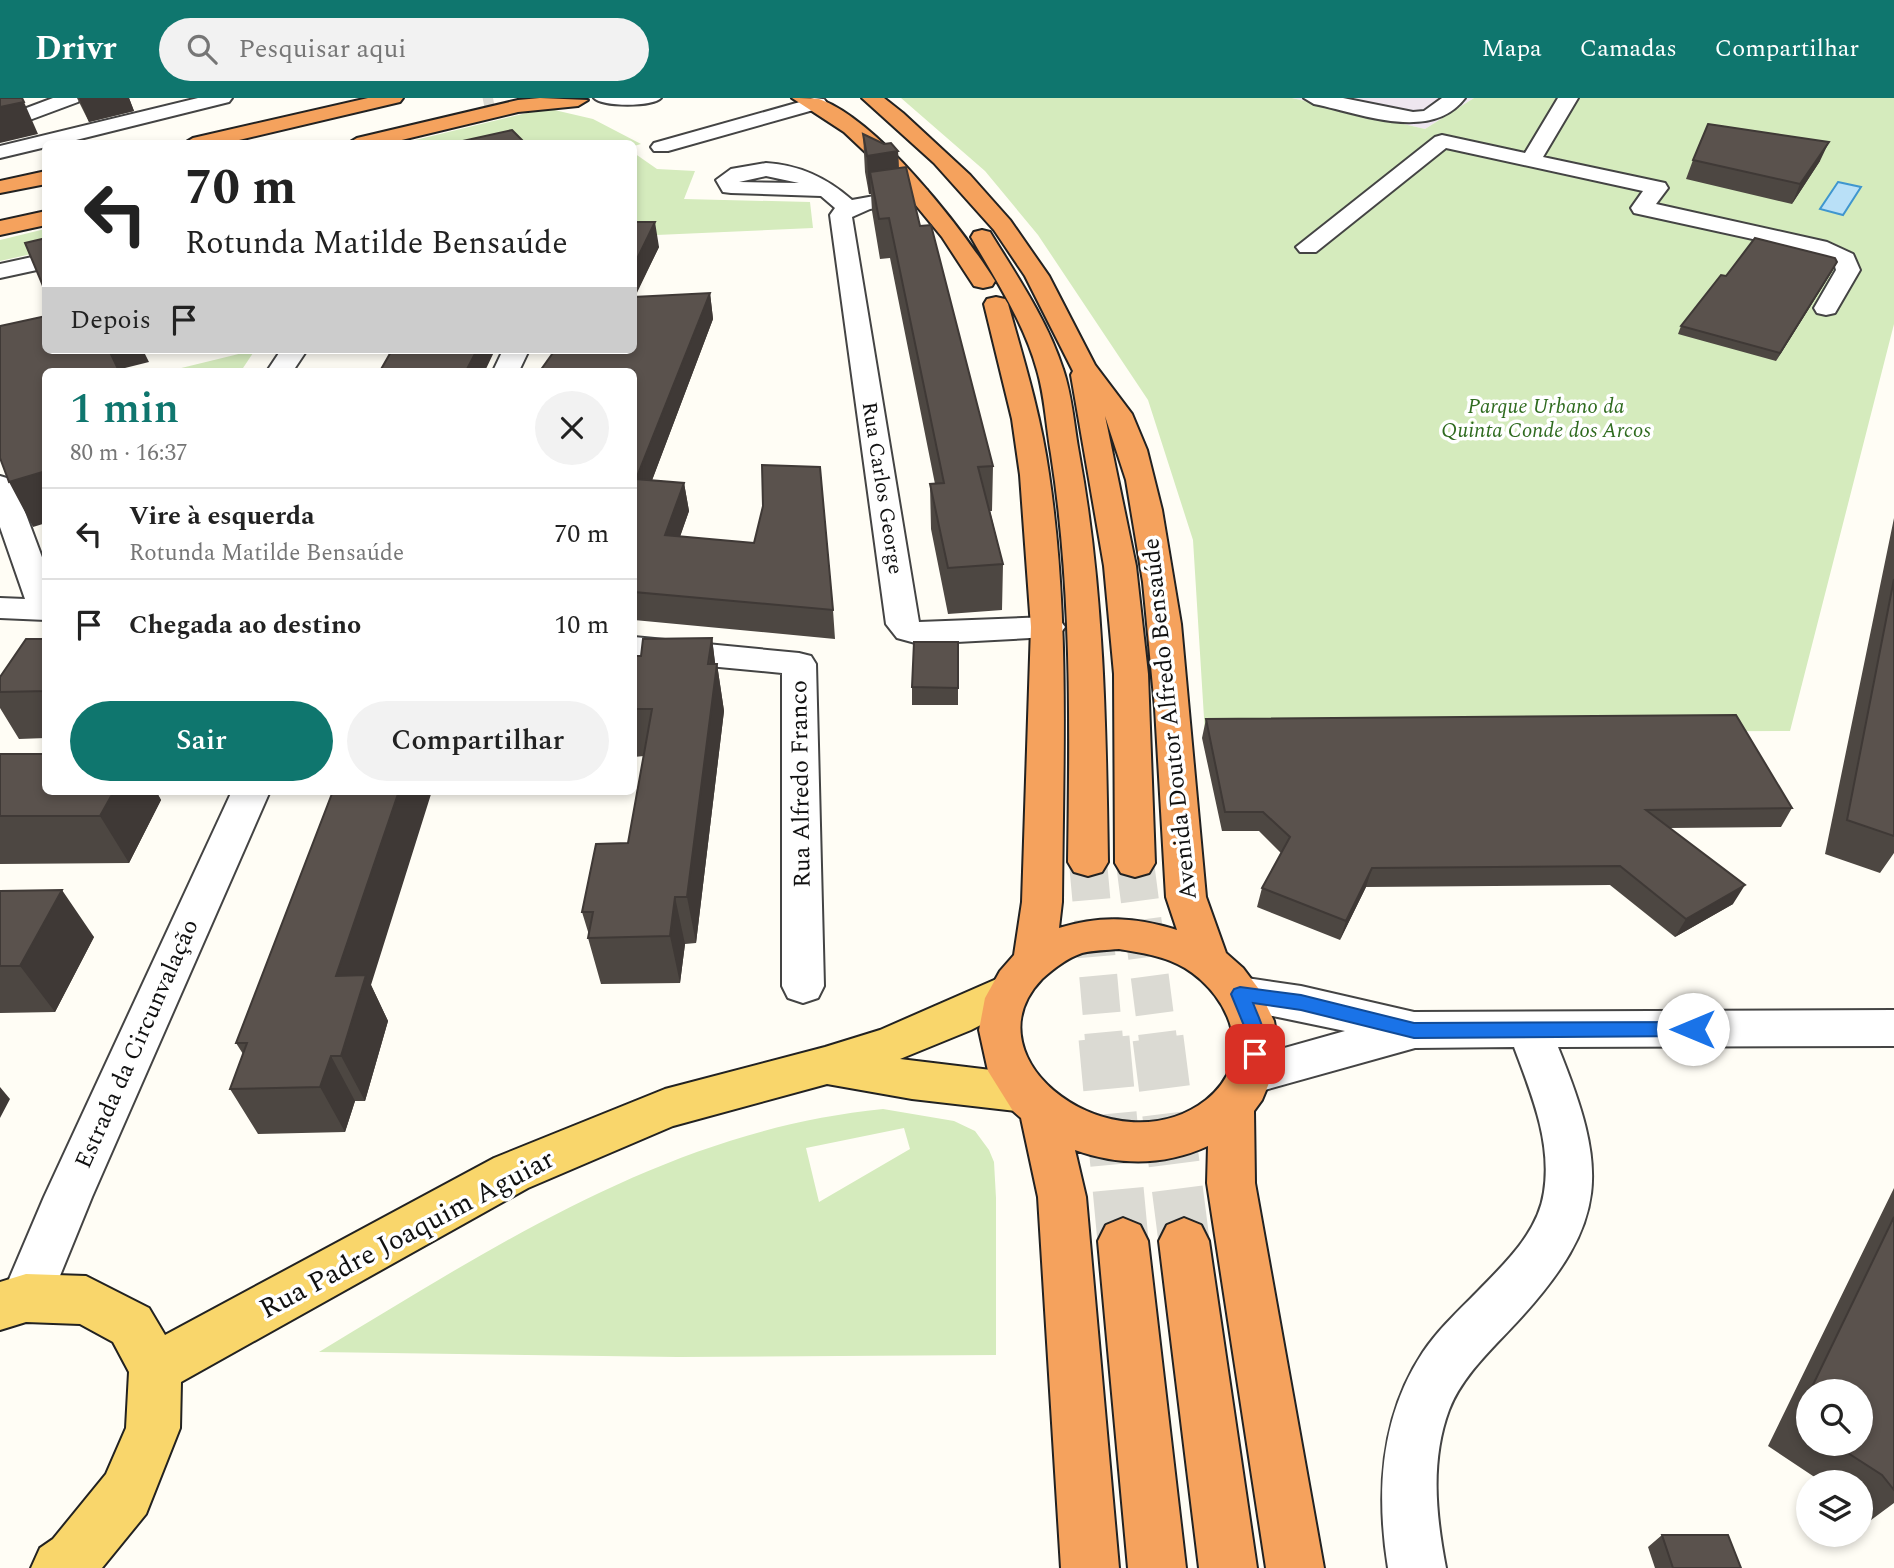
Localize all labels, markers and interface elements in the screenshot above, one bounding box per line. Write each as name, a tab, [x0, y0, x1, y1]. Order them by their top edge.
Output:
search box	[159, 18, 649, 81]
text: Drivr	[35, 24, 117, 74]
text: Pesquisar aqui	[239, 29, 406, 69]
icon: search	[183, 30, 221, 68]
text: Mapa	[1482, 31, 1542, 67]
text: Camadas	[1580, 31, 1677, 67]
text: Compartilhar	[1715, 31, 1859, 67]
text: 70 m	[185, 151, 296, 226]
icon: left	[70, 168, 161, 259]
text: Rotunda Matilde Bensaúde	[185, 219, 568, 268]
text: Depois	[70, 300, 151, 340]
icon: arrive	[165, 301, 203, 339]
text: 1 min	[70, 378, 179, 441]
button: close	[535, 391, 609, 465]
park label: Parque Urbano da Quinta Conde dos Arcos	[1441, 391, 1651, 447]
street label: Rua Carlos George	[853, 399, 911, 577]
text: 80 m · 16:37	[70, 436, 188, 471]
text: Vire à esquerda	[129, 496, 315, 536]
text: 70 m	[554, 514, 609, 554]
icon: left	[70, 515, 108, 553]
text: Rotunda Matilde Bensaúde	[129, 536, 404, 571]
street label: Avenida Doutor Alfredo Bensaúde	[1133, 536, 1207, 902]
text: Chegada ao destino	[129, 605, 361, 645]
text: 10 m	[554, 605, 609, 645]
icon: arrive	[70, 606, 108, 644]
street label: Rua Alfredo Franco	[781, 680, 821, 888]
button: Sair	[70, 701, 333, 781]
button: Compartilhar	[347, 701, 609, 781]
street label: Estrada da Circunvalação	[66, 914, 208, 1174]
position arrow	[1656, 992, 1730, 1066]
pin	[1225, 1024, 1285, 1084]
icon: arrive	[1236, 1035, 1274, 1073]
street label: Rua Padre Joaquim Aguiar	[252, 1138, 562, 1330]
map controls	[1796, 1379, 1873, 1547]
button: search	[1796, 1379, 1873, 1456]
button: layers	[1796, 1470, 1873, 1547]

